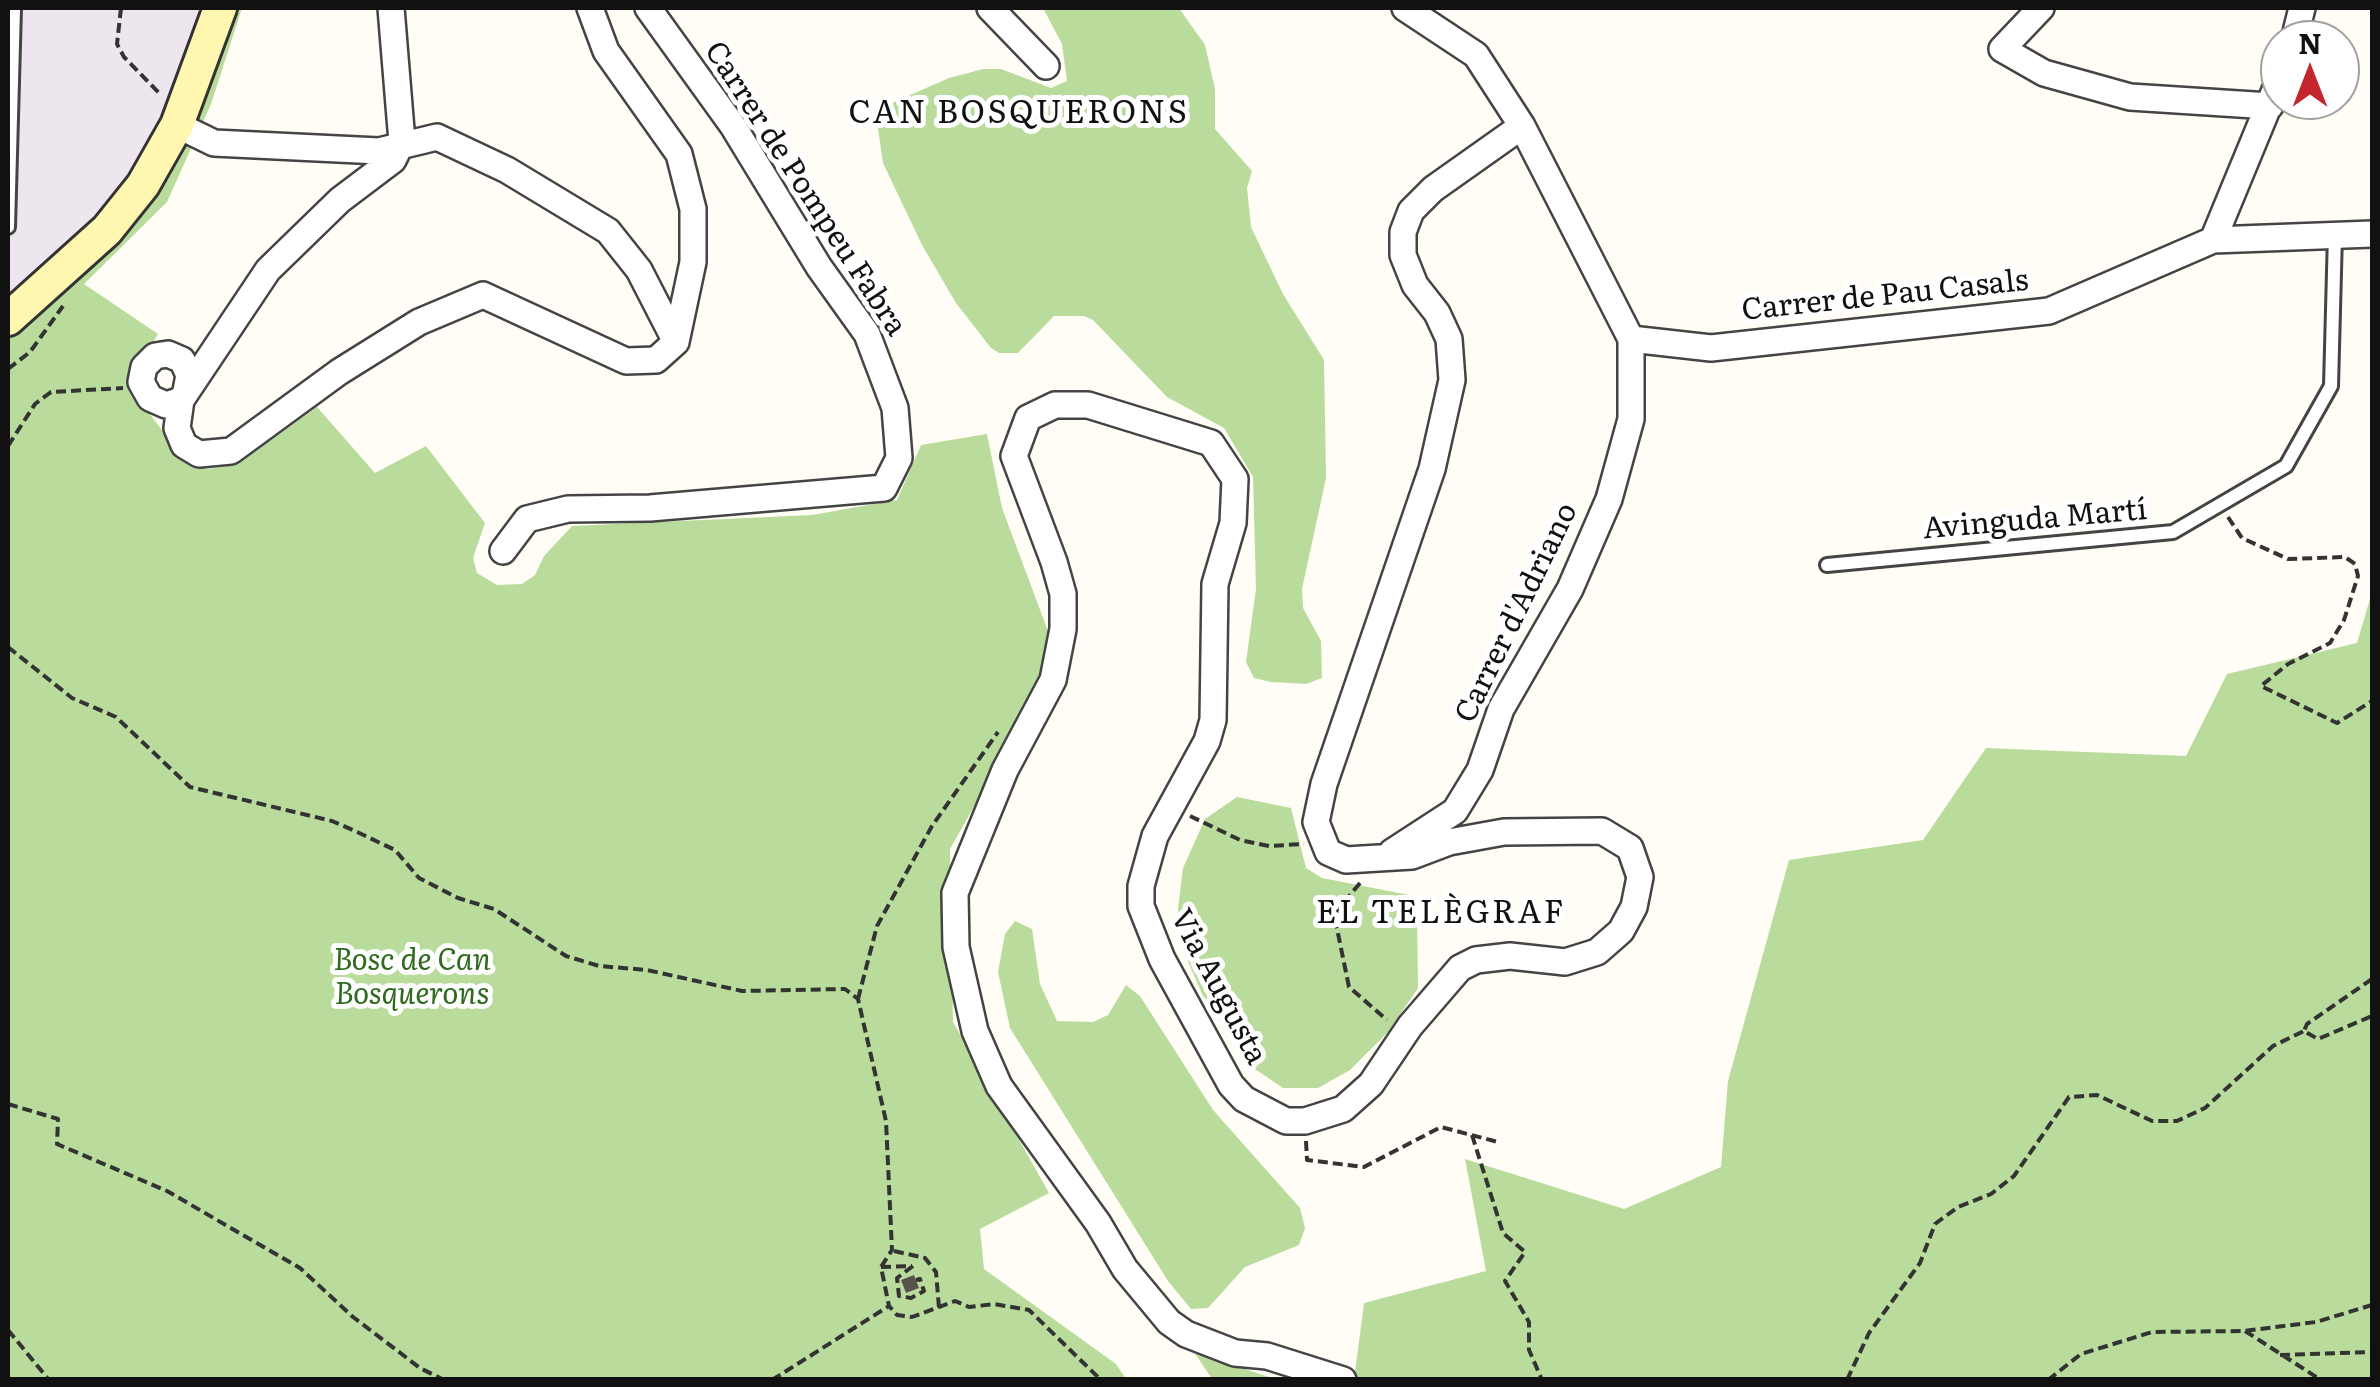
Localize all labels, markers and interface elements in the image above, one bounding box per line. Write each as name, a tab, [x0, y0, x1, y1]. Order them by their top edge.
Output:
north arrow	[2260, 20, 2360, 120]
text: N	[2298, 21, 2322, 63]
street label: Carrer de Pompeu Fabra	[696, 35, 914, 343]
district label: CAN BOSQUERONS	[849, 95, 1189, 133]
street label: Carrer de Pau Casals	[1740, 263, 2030, 329]
street label: Avinguda Martí	[1921, 492, 2149, 548]
street label: Carrer d'Adriano	[1448, 497, 1586, 729]
district label: EL TELÈGRAF	[1316, 895, 1566, 933]
street label: Via Augusta	[1162, 903, 1274, 1071]
park label: Bosc de Can Bosquerons	[333, 943, 491, 1014]

